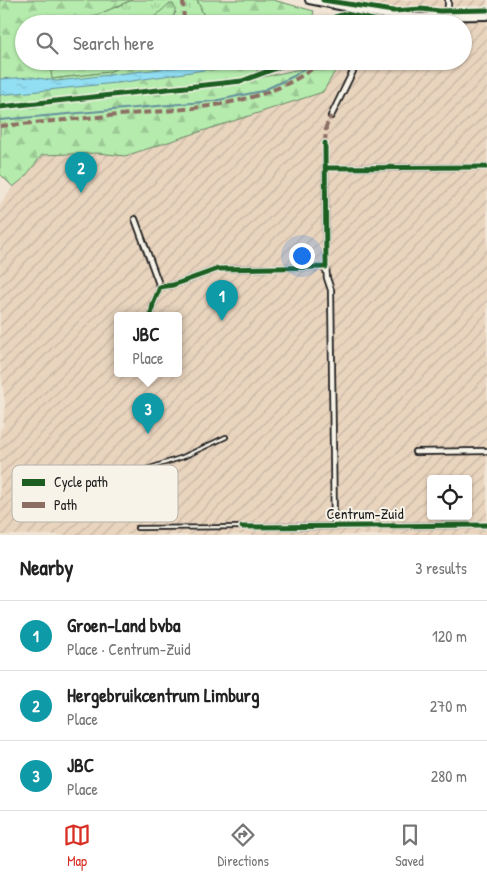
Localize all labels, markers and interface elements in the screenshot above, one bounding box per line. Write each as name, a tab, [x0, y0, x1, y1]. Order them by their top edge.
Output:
search box	[15, 15, 472, 70]
icon: search	[33, 29, 61, 57]
text: Search here	[73, 30, 154, 56]
pin: 2	[65, 152, 97, 193]
your location	[289, 243, 315, 269]
pin: 1	[206, 280, 238, 321]
popup	[114, 312, 182, 377]
text: JBC	[133, 321, 160, 347]
text: Place	[133, 347, 163, 369]
pin: 3	[132, 393, 164, 434]
legend	[12, 465, 178, 522]
text: Cycle path	[54, 472, 108, 492]
map controls	[427, 475, 472, 520]
button: locate	[427, 475, 472, 520]
text: Path	[54, 495, 77, 514]
street label: Centrum-Zuid	[327, 503, 404, 524]
text: Nearby	[20, 553, 73, 582]
text: 3 results	[415, 557, 467, 579]
text: Groen-Land bvba	[67, 612, 181, 638]
text: 1	[33, 625, 39, 647]
text: 120 m	[432, 625, 467, 647]
text: Place · Centrum-Zuid	[67, 638, 190, 660]
text: Hergebruikcentrum Limburg	[67, 682, 259, 708]
text: 2	[32, 695, 40, 717]
text: 270 m	[430, 695, 467, 717]
text: Place	[67, 708, 98, 730]
text: JBC	[67, 752, 94, 778]
text: 3	[32, 765, 40, 787]
text: 280 m	[431, 765, 467, 787]
text: Place	[67, 778, 98, 800]
tab: Map	[63, 821, 91, 870]
tab: Directions	[217, 821, 269, 870]
tab: Saved	[395, 821, 424, 870]

